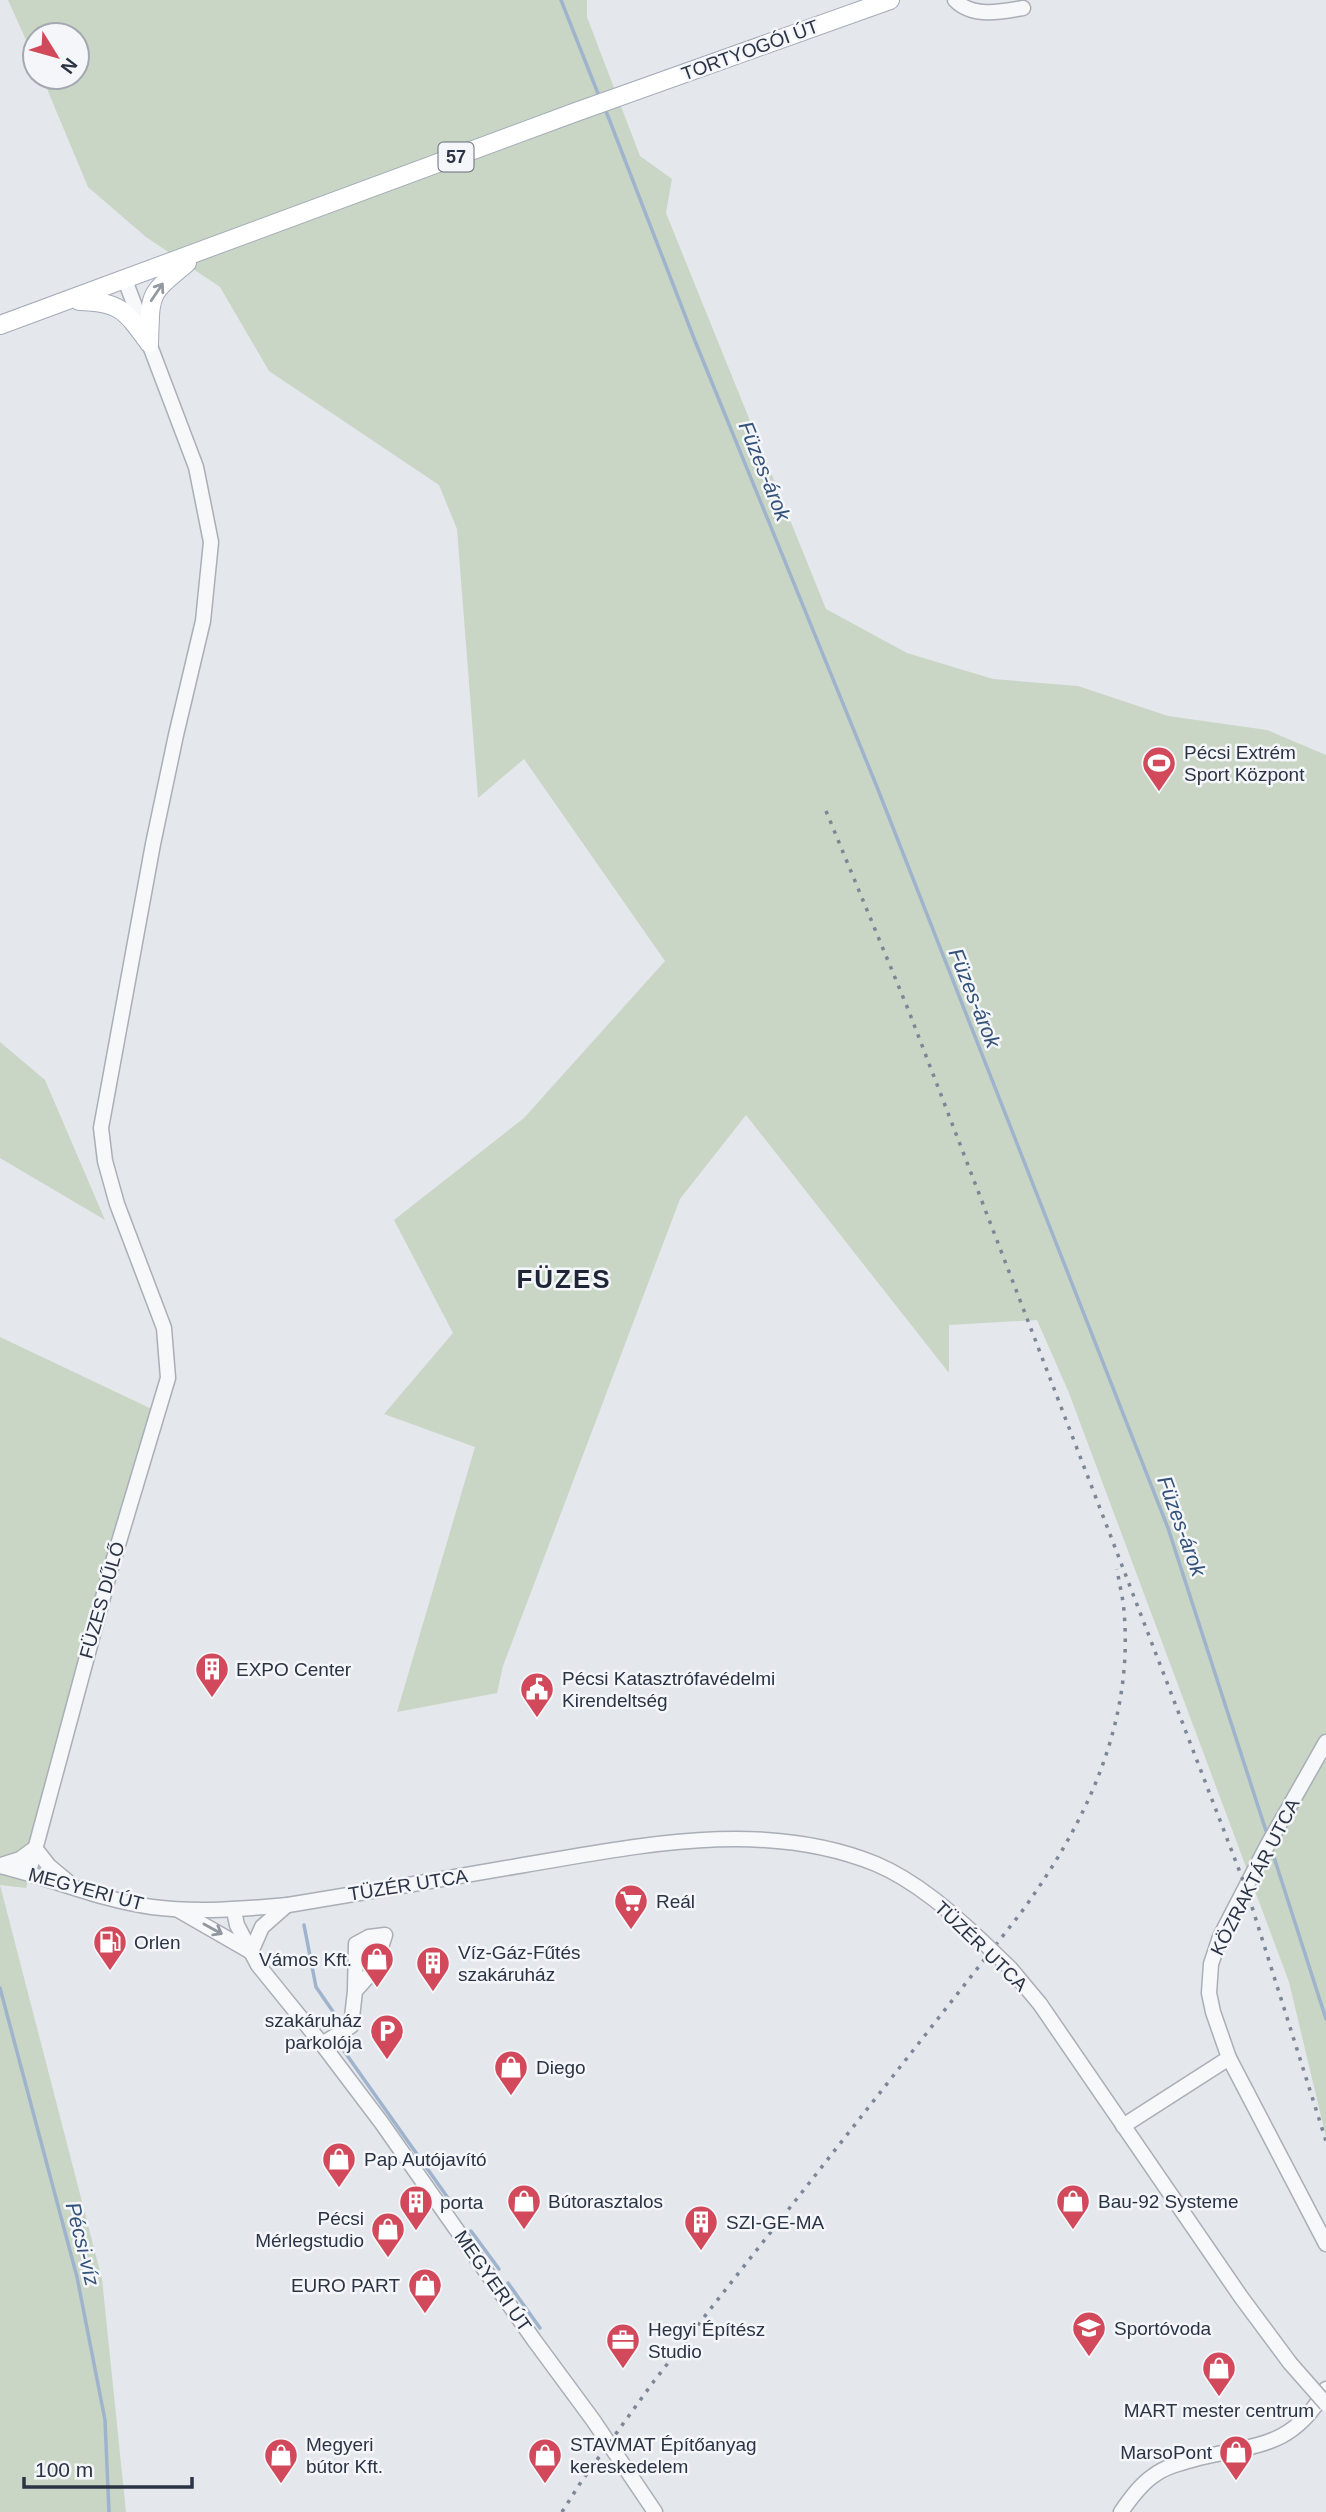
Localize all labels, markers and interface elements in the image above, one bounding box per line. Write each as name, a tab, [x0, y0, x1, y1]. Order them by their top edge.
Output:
street label: TORTYOGÓI ÚT	[679, 15, 822, 84]
north arrow	[21, 21, 91, 91]
text: N	[57, 54, 82, 78]
road number: 57	[438, 142, 474, 172]
one-way arrow	[150, 283, 164, 302]
water label: Füzes-árok	[735, 418, 796, 525]
place label: Pécsi Extrém Sport Központ	[1184, 742, 1305, 785]
sports icon: Pécsi Extrém Sport Központ	[1140, 744, 1178, 793]
water label: Füzes-árok	[945, 945, 1006, 1052]
district label: FÜZES	[516, 1264, 612, 1294]
water label: Füzes-árok	[1153, 1473, 1211, 1581]
street label: FÜZES DŰLŐ	[75, 1539, 129, 1661]
building icon: EXPO Center	[193, 1650, 231, 1699]
place label: EXPO Center	[236, 1659, 352, 1680]
place label: Pécsi Katasztrófavédelmi Kirendeltség	[562, 1668, 775, 1711]
public building icon: Pécsi Katasztrófavédelmi Kirendeltség	[518, 1670, 556, 1719]
street label: KÖZRAKTÁR UTCA	[1206, 1795, 1304, 1959]
street label: MEGYERI ÚT	[26, 1864, 146, 1915]
street label: TÜZÉR UTCA	[347, 1865, 469, 1905]
supermarket icon: Reál	[612, 1882, 650, 1931]
place label: Reál	[656, 1891, 695, 1912]
street label: TÜZÉR UTCA	[930, 1897, 1032, 1996]
fuel station icon: Orlen	[91, 1923, 129, 1972]
one-way arrow	[202, 1923, 223, 1936]
place label: Orlen	[134, 1932, 180, 1953]
shop icon: Vámos Kft.	[358, 1940, 396, 1989]
place label: Víz-Gáz-Fűtés szakáruház	[458, 1942, 580, 1985]
building icon: Víz-Gáz-Fűtés szakáruház	[414, 1944, 452, 1993]
place label: Vámos Kft.	[259, 1949, 352, 1970]
place label: szakáruház parkolója	[265, 2010, 362, 2053]
parking icon: szakáruház parkolója	[368, 2012, 406, 2061]
shop icon: Diego	[492, 2048, 530, 2097]
place label: Diego	[536, 2057, 586, 2078]
shop icon: Pap Autójavító	[320, 2140, 358, 2189]
place label: Pap Autójavító	[364, 2149, 487, 2170]
shop icon: Bútorasztalos	[505, 2182, 543, 2231]
shop icon: Bau-92 Systeme	[1054, 2182, 1092, 2231]
building icon: porta	[397, 2183, 435, 2232]
place label: Bútorasztalos	[548, 2191, 663, 2212]
place label: Bau-92 Systeme	[1098, 2191, 1238, 2212]
place label: porta	[440, 2192, 484, 2213]
water label: Pécsi-víz	[62, 2200, 105, 2289]
building icon: SZI-GE-MA	[682, 2203, 720, 2252]
place label: Pécsi Mérlegstudio	[255, 2208, 364, 2251]
shop icon: Pécsi Mérlegstudio	[369, 2210, 407, 2259]
place label: SZI-GE-MA	[726, 2212, 824, 2233]
street label: MEGYERI ÚT	[450, 2227, 536, 2336]
shop icon: EURO PART	[406, 2266, 444, 2315]
place label: EURO PART	[291, 2275, 400, 2296]
school or university icon: Sportóvoda	[1070, 2309, 1108, 2358]
place label: Sportóvoda	[1114, 2318, 1212, 2339]
place label: Hegyi Építész Studio	[648, 2319, 765, 2362]
office icon: Hegyi Építész Studio	[604, 2321, 642, 2370]
shop icon: MART mester centrum	[1200, 2349, 1238, 2398]
place label: MART mester centrum	[1124, 2400, 1314, 2421]
shop icon: MarsoPont	[1217, 2433, 1255, 2482]
place label: Megyeri bútor Kft.	[306, 2434, 383, 2477]
place label: STAVMAT Építőanyag kereskedelem	[570, 2434, 757, 2477]
shop icon: Megyeri bútor Kft.	[262, 2436, 300, 2485]
shop icon: STAVMAT Építőanyag kereskedelem	[526, 2436, 564, 2485]
place label: MarsoPont	[1120, 2442, 1213, 2463]
scale bar	[24, 2446, 192, 2490]
text: 100 m	[35, 2458, 93, 2481]

